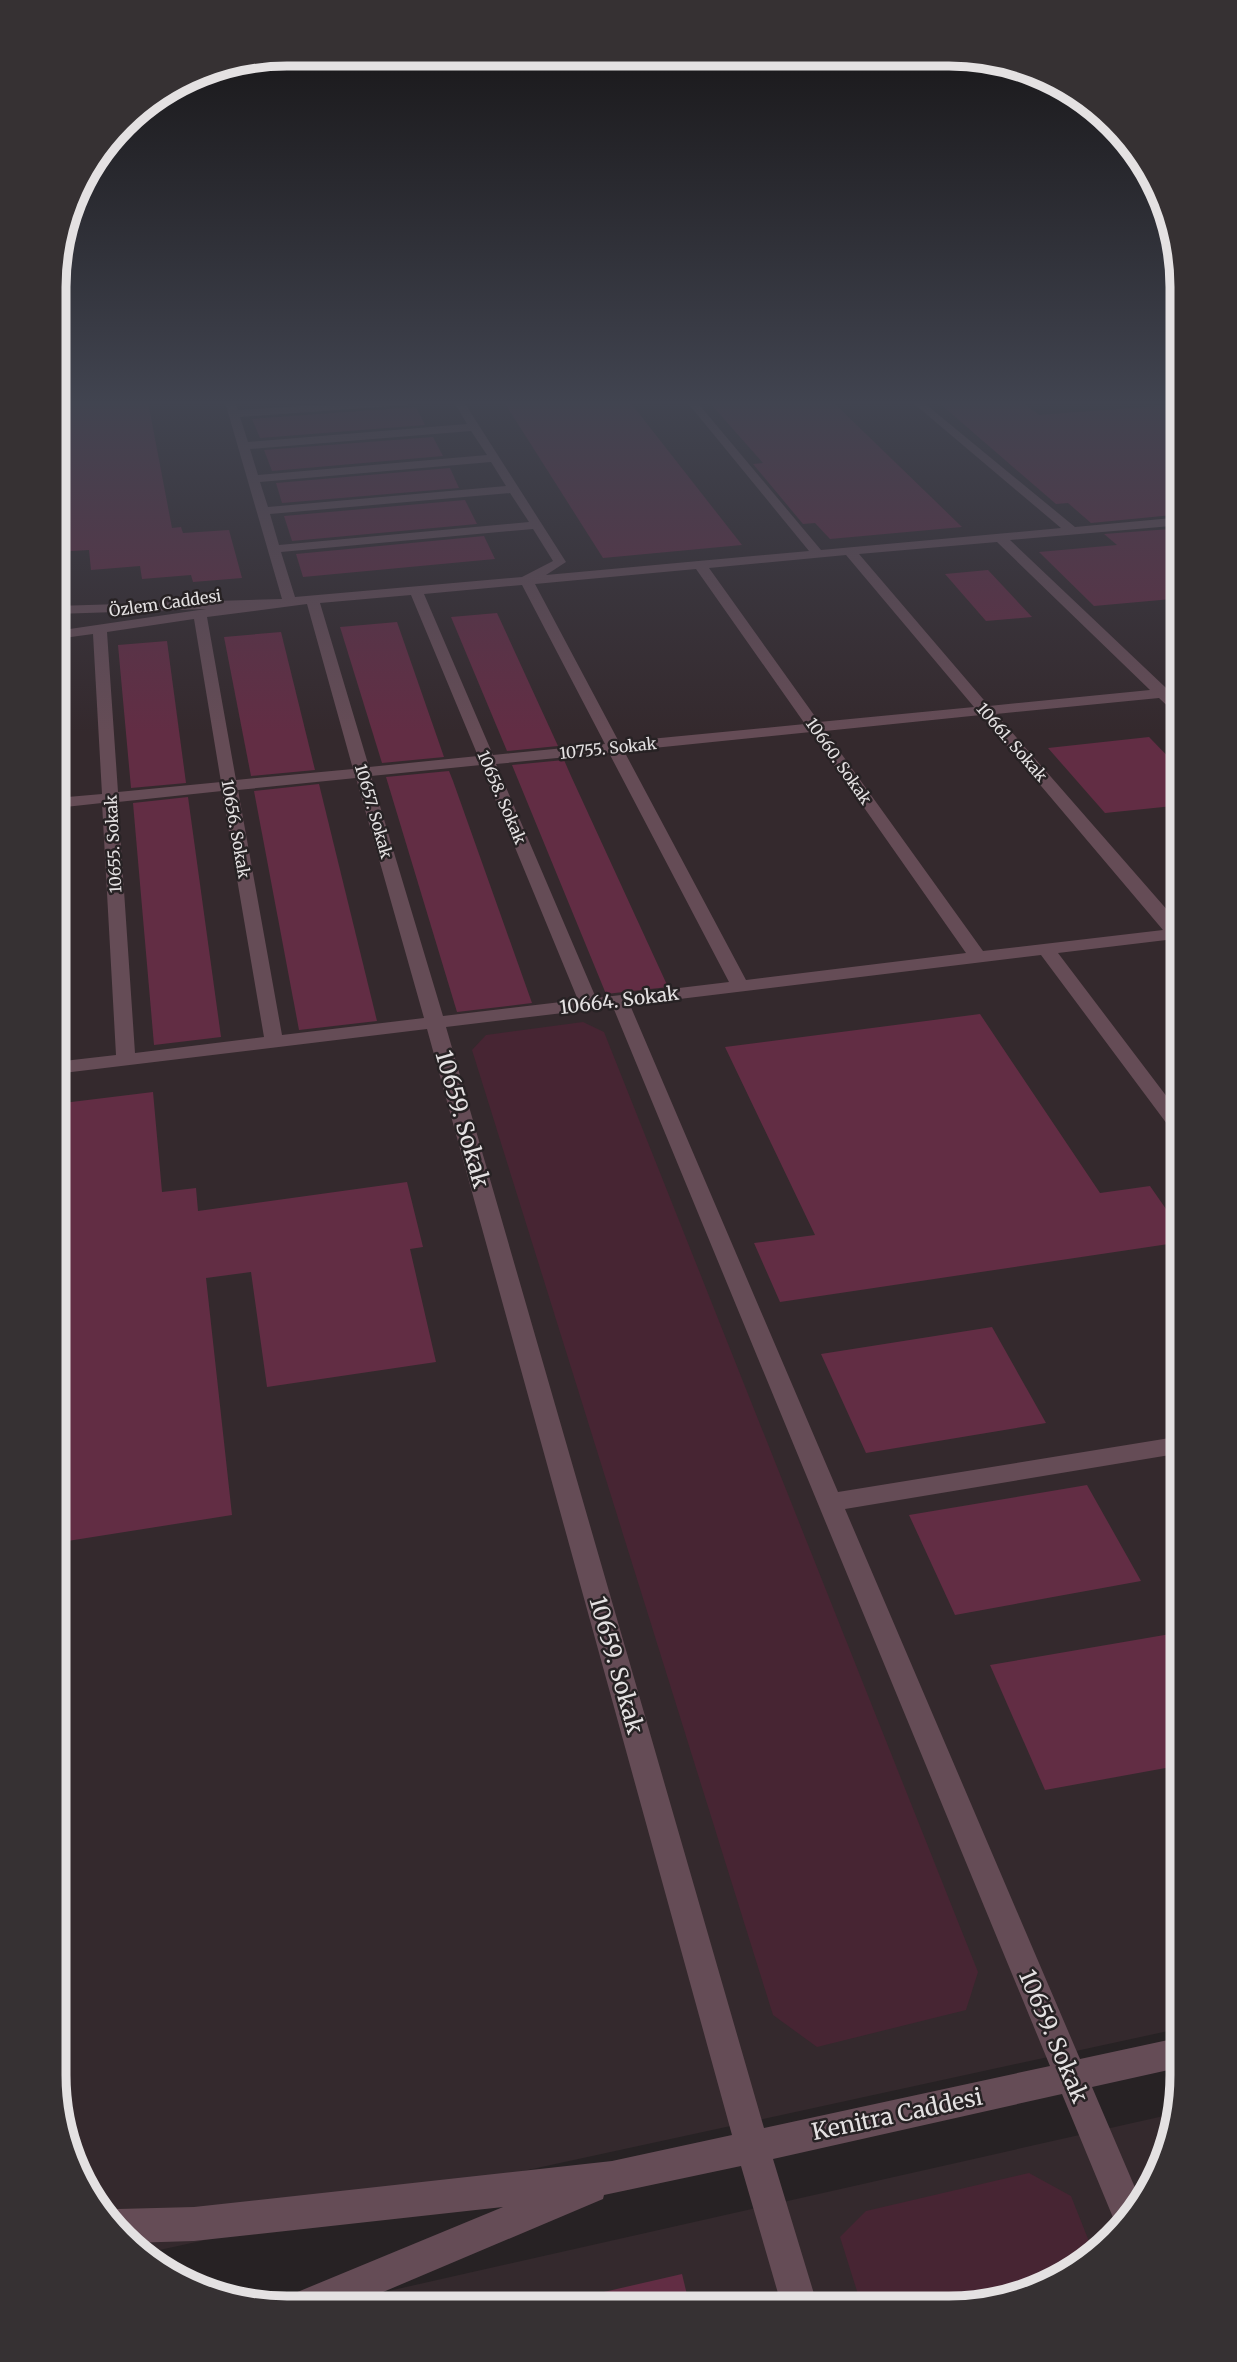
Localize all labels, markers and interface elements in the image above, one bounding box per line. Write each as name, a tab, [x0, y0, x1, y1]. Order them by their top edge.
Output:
street label: Özlem Caddesi	[108, 585, 222, 621]
street label: 10661. Sokak	[972, 699, 1052, 786]
street label: 10660. Sokak	[802, 714, 877, 809]
street label: 10755. Sokak	[558, 733, 658, 763]
street label: 10658. Sokak	[473, 747, 531, 848]
street label: 10657. Sokak	[351, 761, 397, 861]
street label: 10656. Sokak	[217, 778, 255, 881]
street label: 10655. Sokak	[100, 793, 126, 894]
street label: 10664. Sokak	[558, 981, 680, 1019]
street label: 10659. Sokak	[430, 1047, 497, 1192]
street label: 10659. Sokak	[584, 1593, 651, 1738]
street label: 10659. Sokak	[1013, 1965, 1095, 2107]
street label: Kenitra Caddesi	[809, 2082, 985, 2146]

